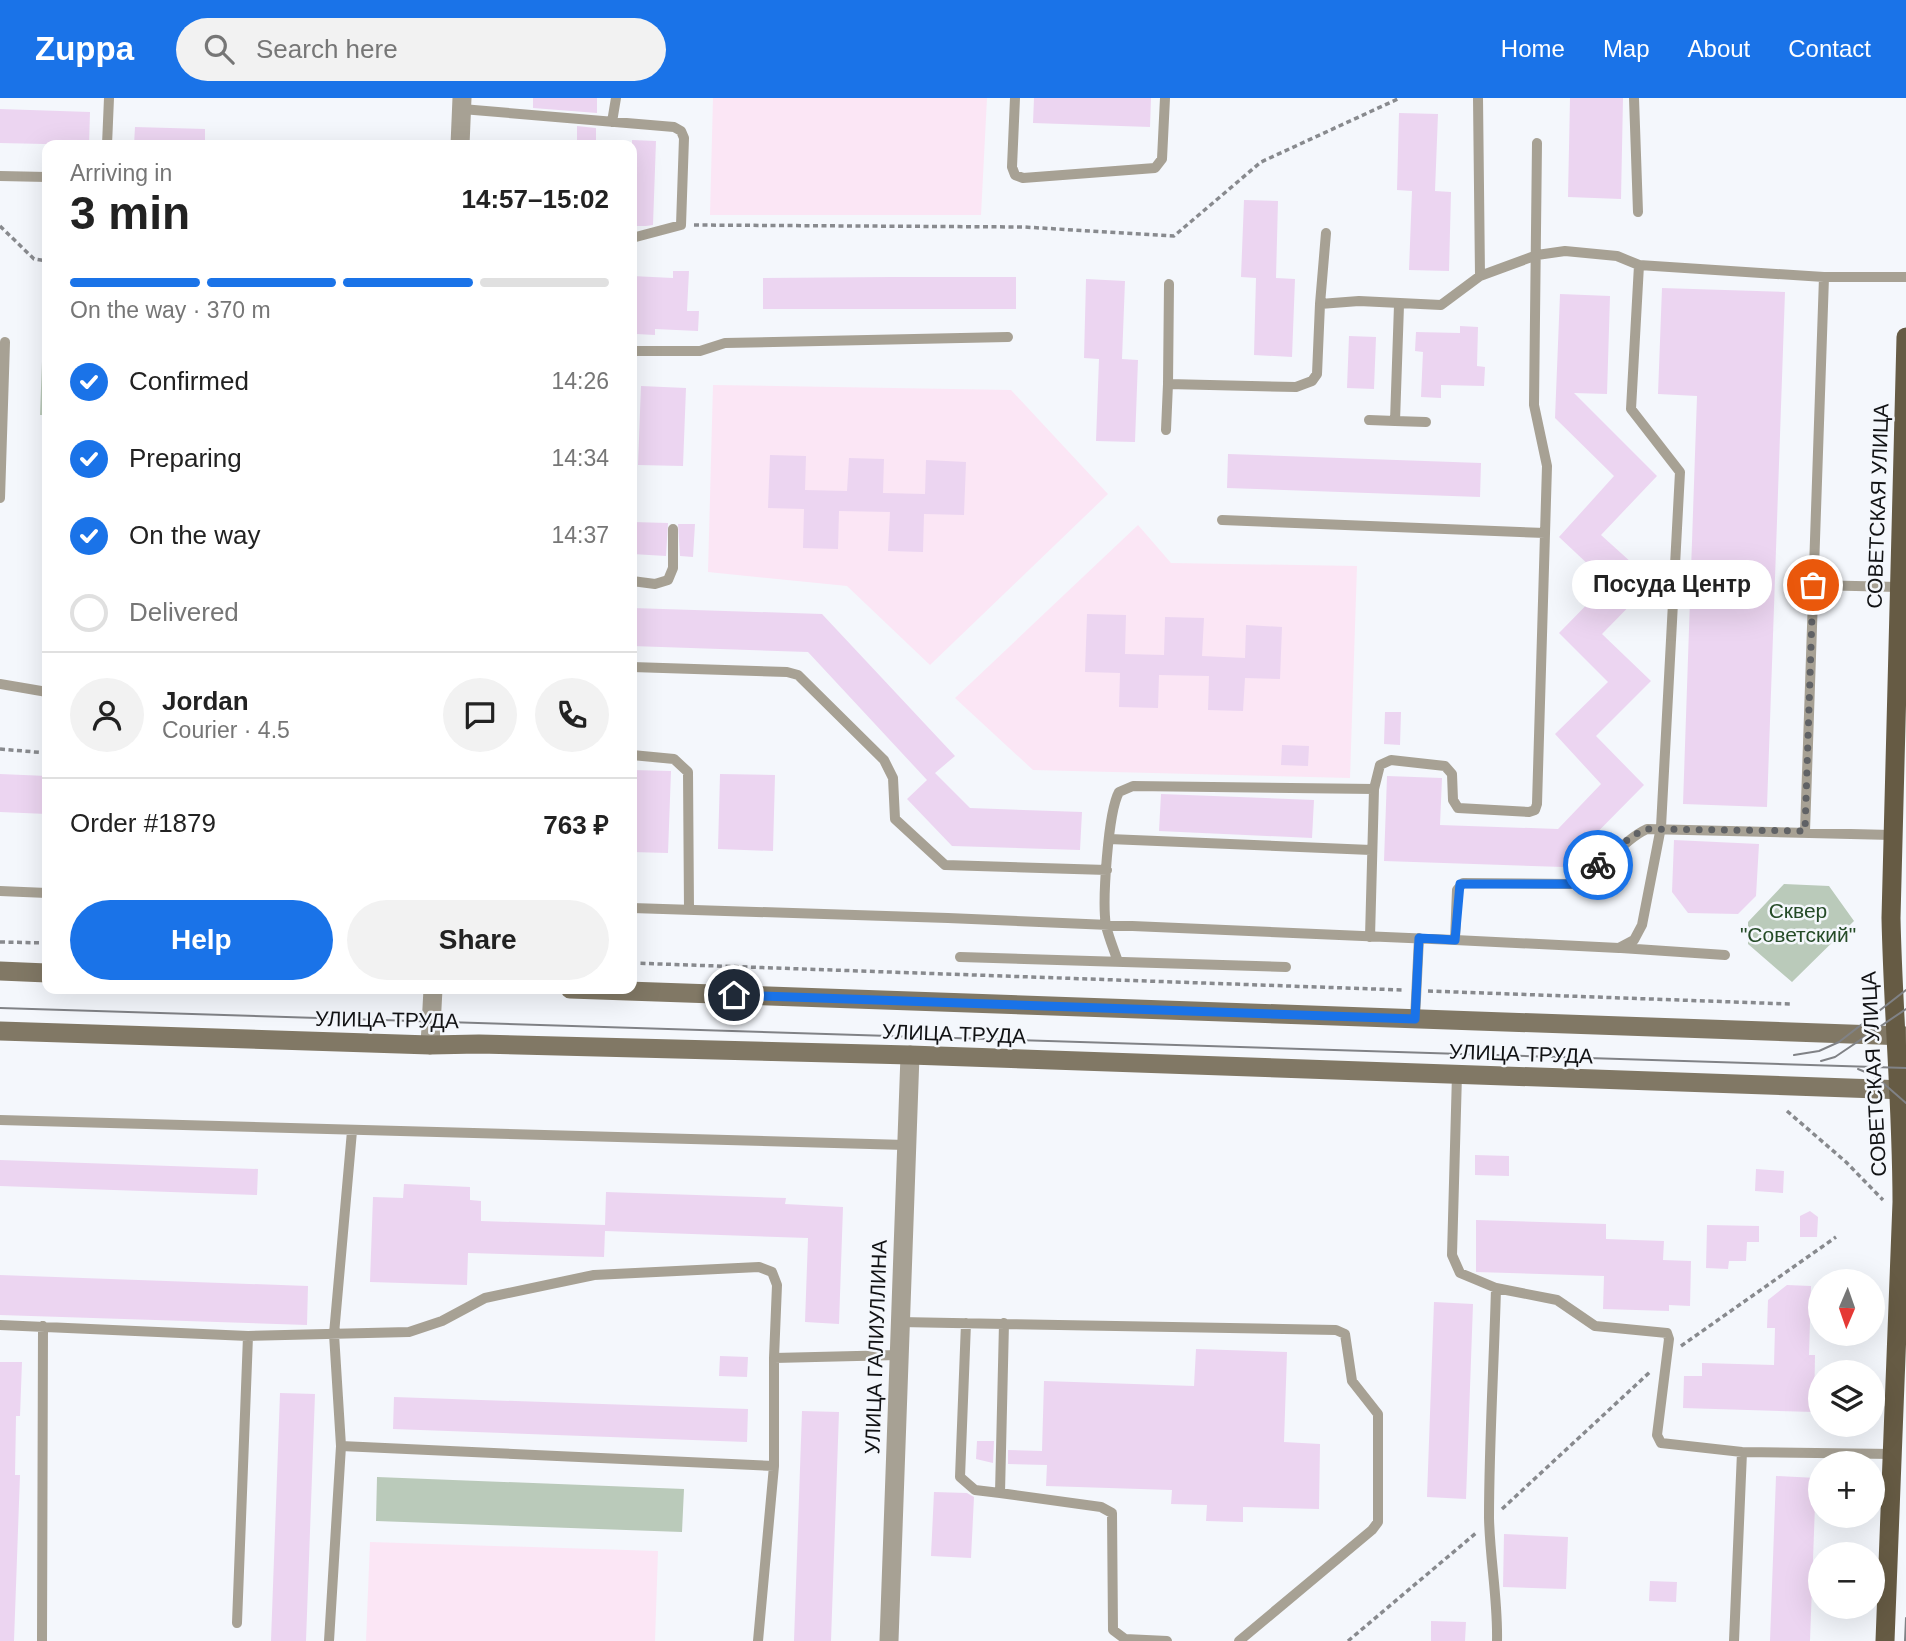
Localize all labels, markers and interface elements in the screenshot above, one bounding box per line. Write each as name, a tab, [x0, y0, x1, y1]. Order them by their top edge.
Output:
search box	[176, 18, 666, 81]
text: Zuppa	[35, 30, 134, 67]
icon: search	[200, 30, 238, 68]
text: Search here	[256, 34, 398, 64]
text: Home	[1501, 35, 1565, 62]
text: Map	[1603, 35, 1650, 62]
text: About	[1688, 35, 1750, 62]
text: Contact	[1788, 35, 1871, 62]
text: Arriving in	[70, 160, 172, 186]
text: 14:57–15:02	[462, 184, 609, 214]
text: 3 min	[70, 187, 190, 239]
text: On the way · 370 m	[70, 297, 271, 323]
icon: check	[70, 363, 108, 401]
text: Confirmed	[129, 366, 249, 396]
text: 14:26	[551, 368, 609, 394]
street label: СОВЕТСКАЯ УЛИЦА	[1862, 403, 1893, 609]
icon: check	[70, 440, 108, 478]
text: Preparing	[129, 443, 242, 473]
text: 14:34	[551, 445, 609, 471]
icon: check	[70, 517, 108, 555]
text: On the way	[129, 520, 261, 550]
text: 14:37	[551, 522, 609, 548]
pin	[1783, 555, 1843, 615]
callout: Посуда Центр	[1572, 560, 1771, 610]
icon: bag	[1794, 566, 1832, 604]
text: Посуда Центр	[1593, 571, 1751, 597]
text: Delivered	[129, 597, 239, 627]
button: person	[70, 678, 144, 752]
button: chat	[443, 678, 517, 752]
button: phone	[535, 678, 609, 752]
text: Jordan	[162, 686, 249, 716]
text: Courier · 4.5	[162, 717, 290, 743]
text: Order #1879	[70, 808, 216, 838]
text: 763 ₽	[543, 810, 609, 840]
courier	[1563, 830, 1633, 900]
icon: bike	[1579, 846, 1617, 884]
park label: Сквер "Советский"	[1740, 899, 1856, 946]
button: Help	[70, 900, 333, 980]
button: Share	[347, 900, 609, 980]
pin	[704, 965, 764, 1025]
street label: СОВЕТСКАЯ УЛИЦА	[1857, 971, 1890, 1177]
icon: home	[715, 976, 753, 1014]
street label: УЛИЦА ТРУДА	[315, 1007, 459, 1032]
street label: УЛИЦА ТРУДА	[882, 1019, 1026, 1048]
street label: УЛИЦА ТРУДА	[1449, 1039, 1593, 1068]
street label: УЛИЦА ГАЛИУЛЛИНА	[860, 1239, 891, 1455]
north arrow	[1808, 1269, 1885, 1346]
map controls	[1808, 1269, 1885, 1619]
button: layers	[1808, 1360, 1885, 1437]
button: +	[1808, 1451, 1885, 1528]
button: −	[1808, 1542, 1885, 1619]

